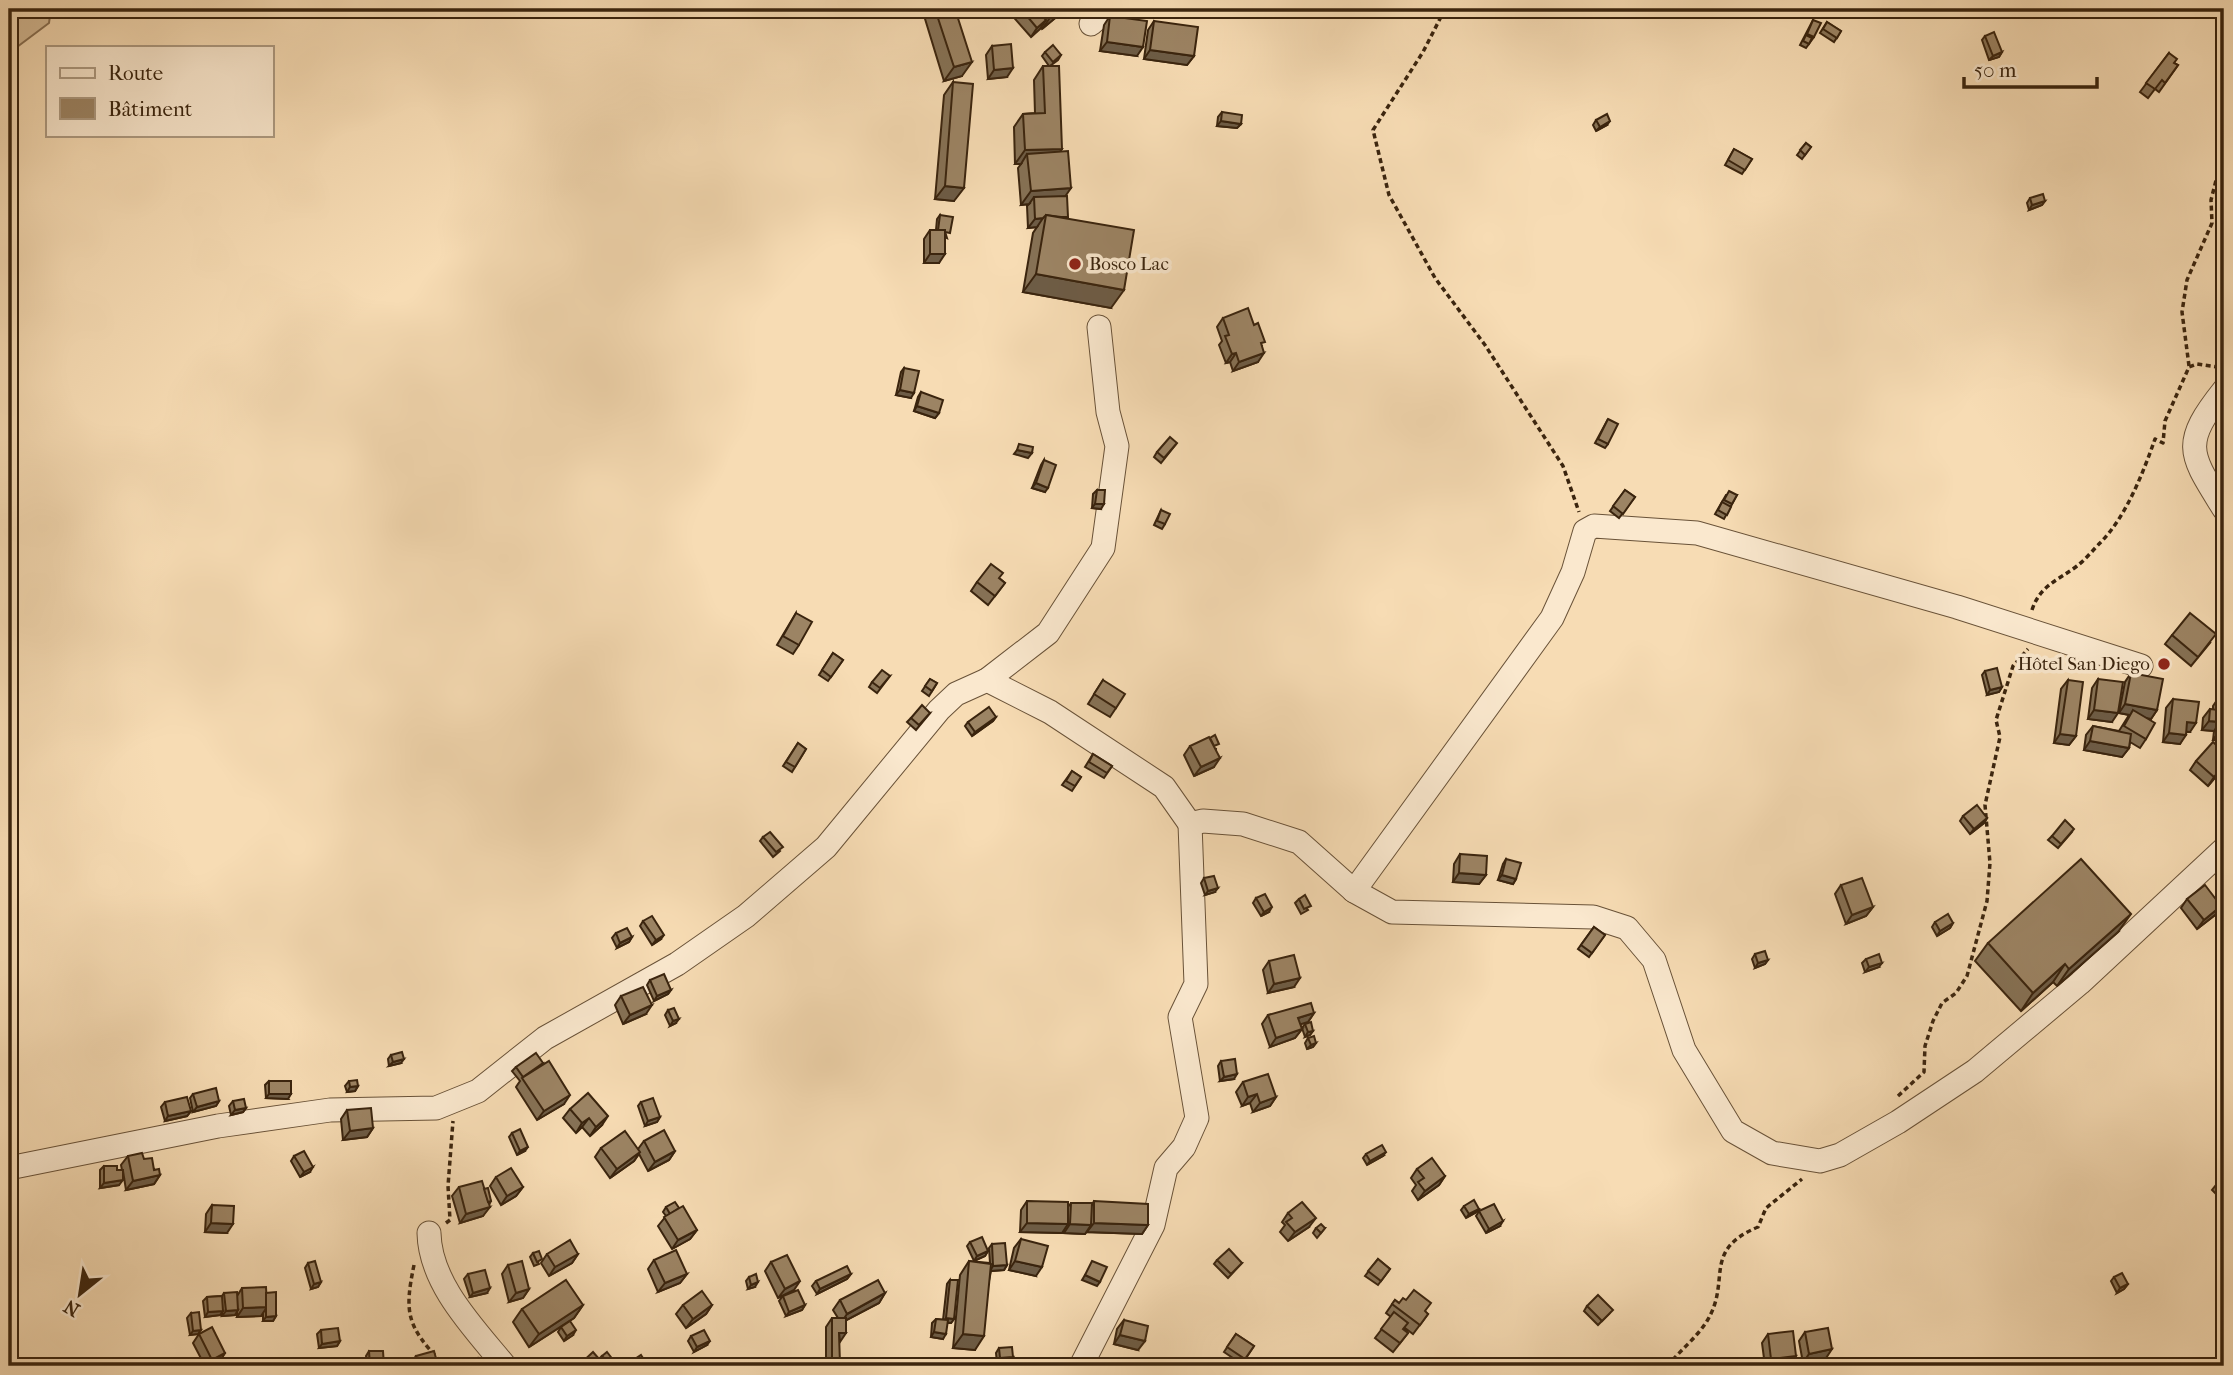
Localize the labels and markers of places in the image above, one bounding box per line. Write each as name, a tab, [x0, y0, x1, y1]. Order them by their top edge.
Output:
place label: Bosco Lac	[1089, 253, 1169, 275]
marker: Bosco Lac	[1067, 256, 1083, 272]
place label: Hôtel San Diego	[2017, 653, 2150, 675]
marker: Hôtel San Diego	[2156, 656, 2172, 672]

